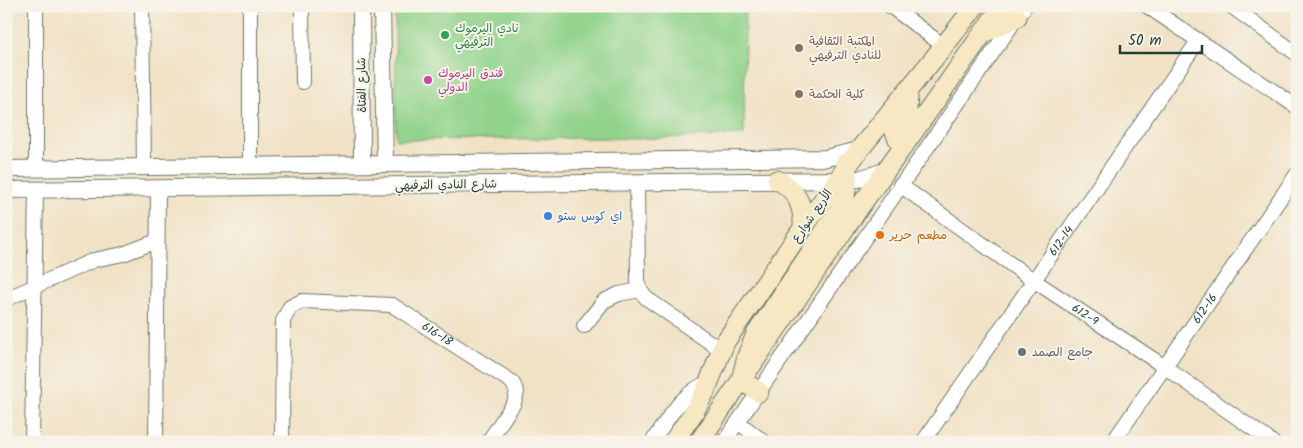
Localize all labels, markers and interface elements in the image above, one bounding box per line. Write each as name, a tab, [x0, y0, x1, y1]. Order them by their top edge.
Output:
place label: نادي اليرموك الترفيهي	[455, 19, 519, 53]
scale bar	[1120, 22, 1203, 54]
marker: نادي اليرموك الترفيهي	[439, 29, 451, 41]
text: 50 m	[1128, 29, 1162, 53]
place label: المكتبة الثقافية للنادي الترفيهي	[809, 32, 881, 66]
marker: المكتبة الثقافية للنادي الترفيهي	[793, 42, 805, 54]
street label: شارع الفتاة	[352, 57, 372, 113]
place label: فندق اليرموك الدولي	[438, 64, 503, 98]
marker: فندق اليرموك الدولي	[422, 74, 434, 86]
place label: كلية الحكمة	[809, 85, 865, 104]
marker: كلية الحكمة	[793, 88, 805, 100]
street label: شارع النادي الترفيهي	[395, 175, 497, 196]
street label: الأربع شوارع	[787, 185, 837, 247]
place label: اي كوس ستو	[557, 207, 622, 226]
marker: اي كوس ستو	[542, 210, 554, 222]
street label: 612-14	[1044, 221, 1078, 260]
place label: مطعم حرير	[889, 226, 947, 245]
marker: مطعم حرير	[874, 229, 886, 241]
street label: 612-16	[1187, 289, 1222, 328]
street label: 612-9	[1068, 299, 1103, 330]
street label: 616-18	[418, 317, 457, 352]
place label: جامع الصمد	[1032, 343, 1093, 362]
marker: جامع الصمد	[1016, 346, 1028, 358]

